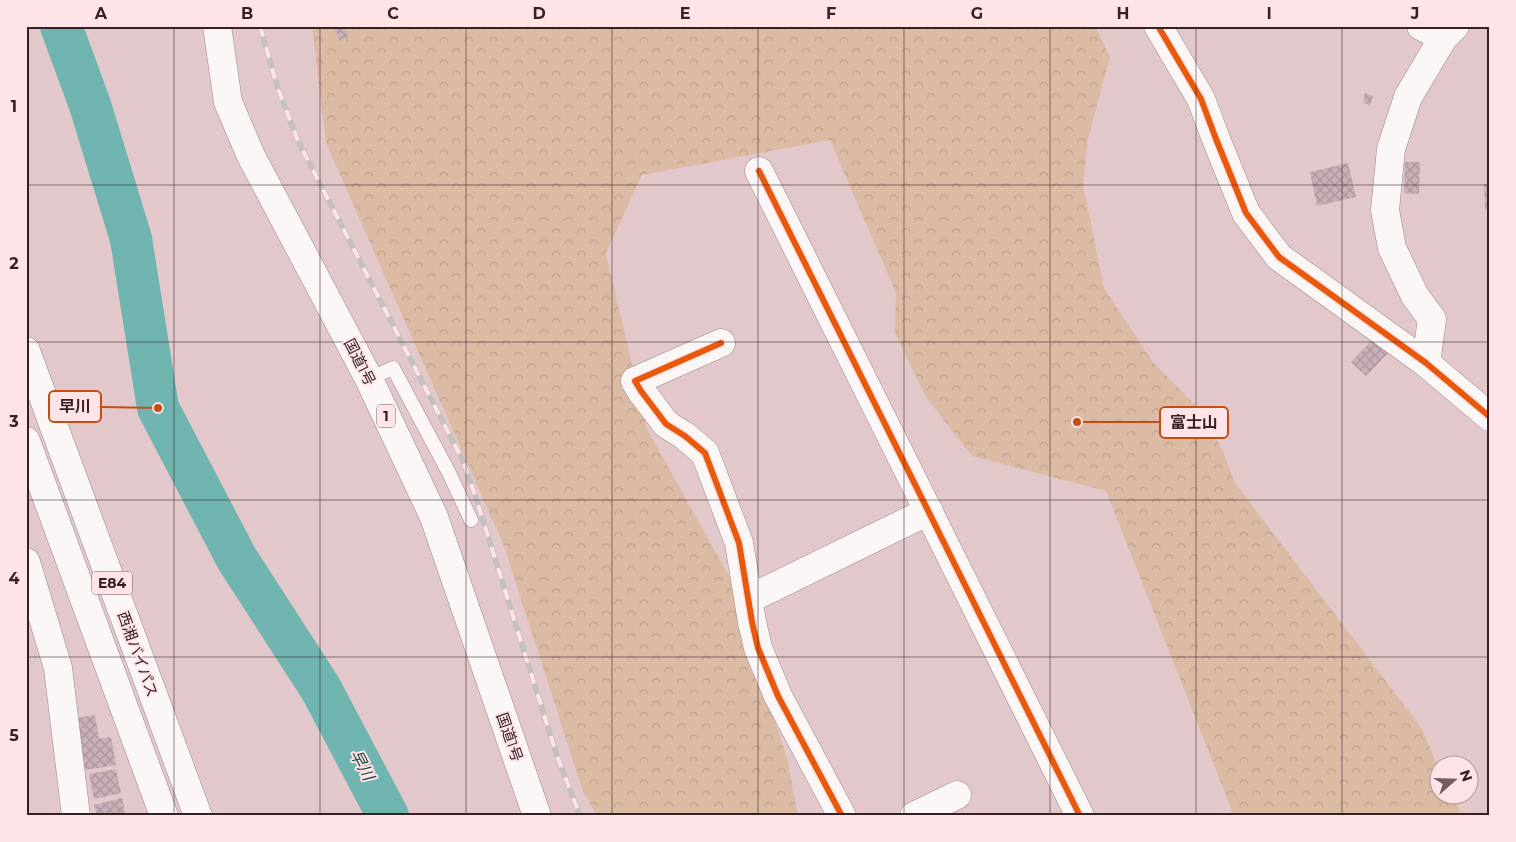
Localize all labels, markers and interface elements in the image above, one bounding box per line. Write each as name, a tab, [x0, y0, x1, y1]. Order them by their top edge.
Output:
text: A	[94, 4, 108, 23]
text: B	[241, 4, 253, 23]
text: C	[387, 4, 399, 23]
text: D	[532, 4, 546, 23]
text: E	[680, 4, 690, 23]
text: F	[826, 4, 836, 23]
text: G	[971, 4, 983, 23]
text: H	[1117, 4, 1129, 23]
text: I	[1266, 4, 1272, 23]
text: J	[1410, 4, 1419, 23]
text: 1	[11, 97, 17, 116]
text: 2	[9, 254, 19, 273]
street label: 国道1号	[340, 335, 380, 389]
callout: 早川	[49, 391, 101, 422]
text: 早川	[59, 397, 91, 416]
road number: 1	[377, 404, 395, 428]
callout: 富士山	[1160, 407, 1228, 438]
text: 3	[8, 412, 19, 431]
text: 富士山	[1170, 413, 1218, 432]
text: 4	[8, 569, 20, 588]
road number: E84	[92, 572, 132, 594]
street label: 西湘バイパス	[114, 609, 162, 699]
street label: 国道1号	[493, 710, 527, 764]
text: 5	[9, 726, 19, 745]
water label: 早川	[346, 746, 379, 785]
north arrow	[1428, 754, 1478, 804]
text: N	[1456, 767, 1477, 784]

